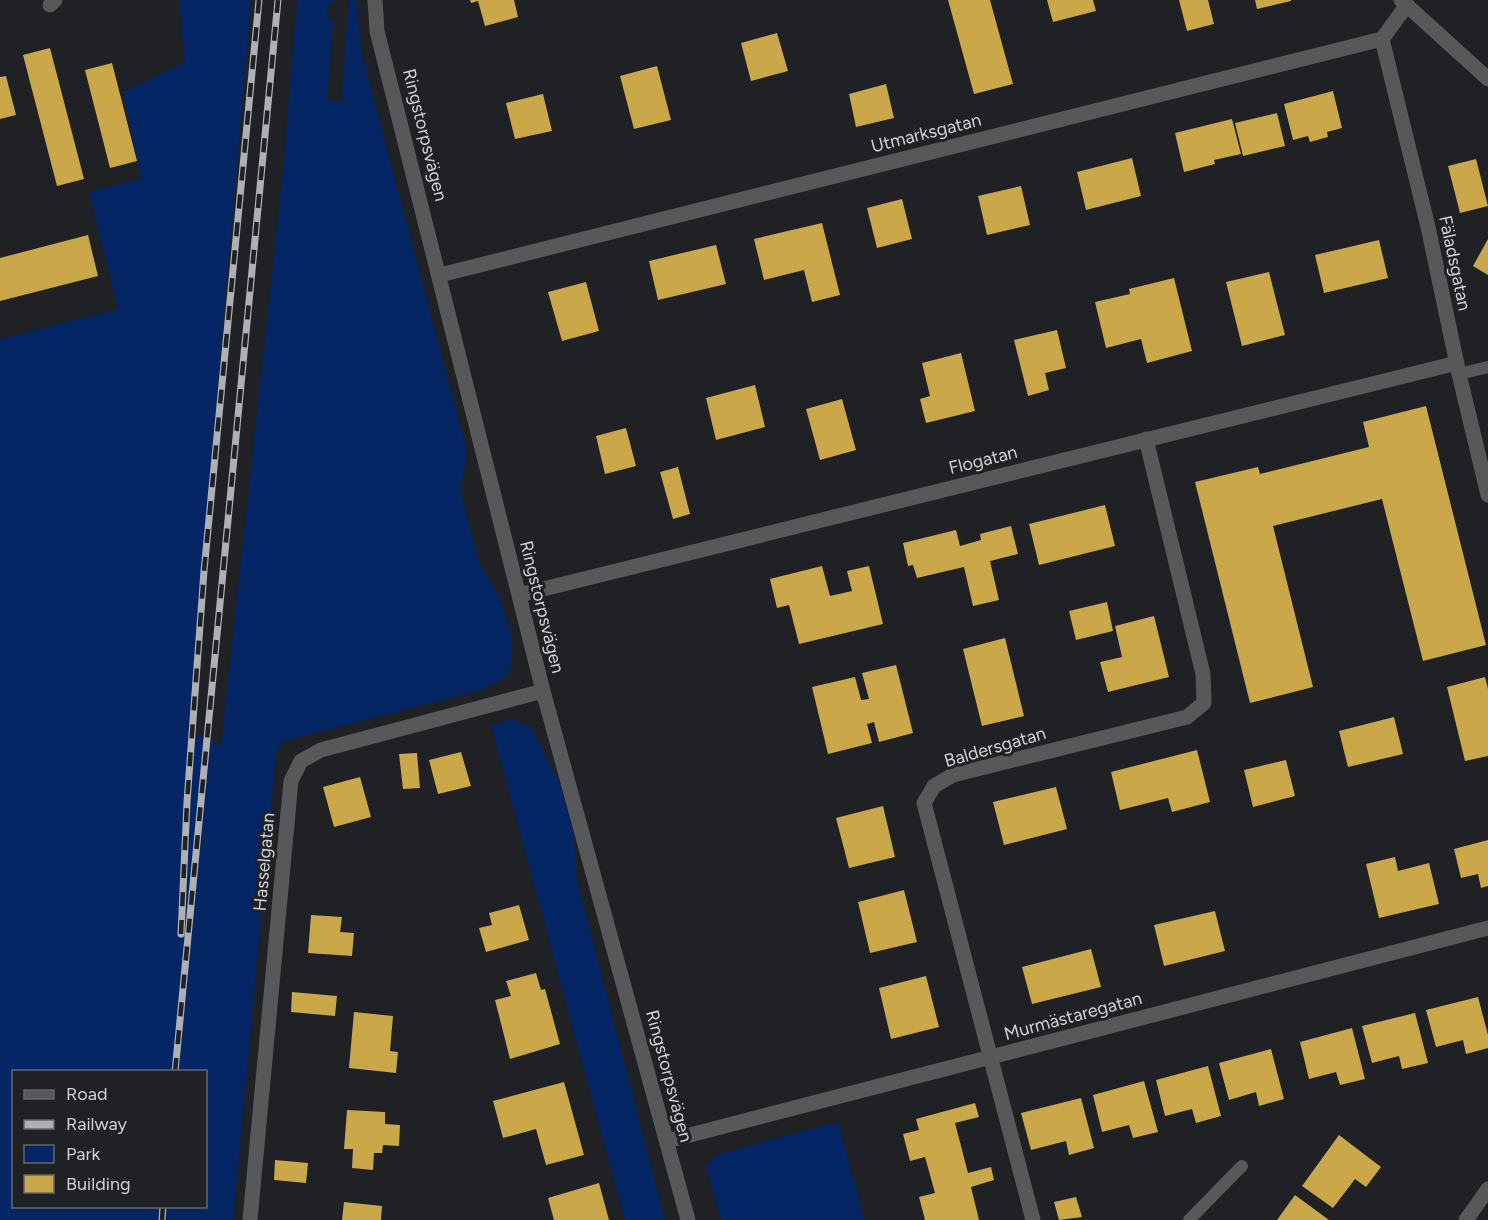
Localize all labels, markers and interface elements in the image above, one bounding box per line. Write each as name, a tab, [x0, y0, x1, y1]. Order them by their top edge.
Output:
street label: Ringstorpsvägen	[398, 66, 452, 204]
street label: Utmarksgatan	[869, 109, 983, 157]
street label: Fäladsgatan	[1434, 213, 1476, 313]
street label: Flogatan	[946, 441, 1020, 479]
street label: Ringstorpsvägen	[515, 538, 569, 676]
street label: Baldersgatan	[942, 722, 1048, 772]
street label: Hasselgatan	[249, 812, 279, 912]
street label: Murmästaregatan	[1002, 987, 1144, 1045]
street label: Ringstorpsvägen	[641, 1008, 697, 1144]
legend	[12, 1070, 207, 1208]
text: Road	[66, 1083, 107, 1105]
text: Railway	[66, 1113, 128, 1135]
text: Park	[66, 1143, 101, 1165]
text: Building	[66, 1173, 131, 1195]

